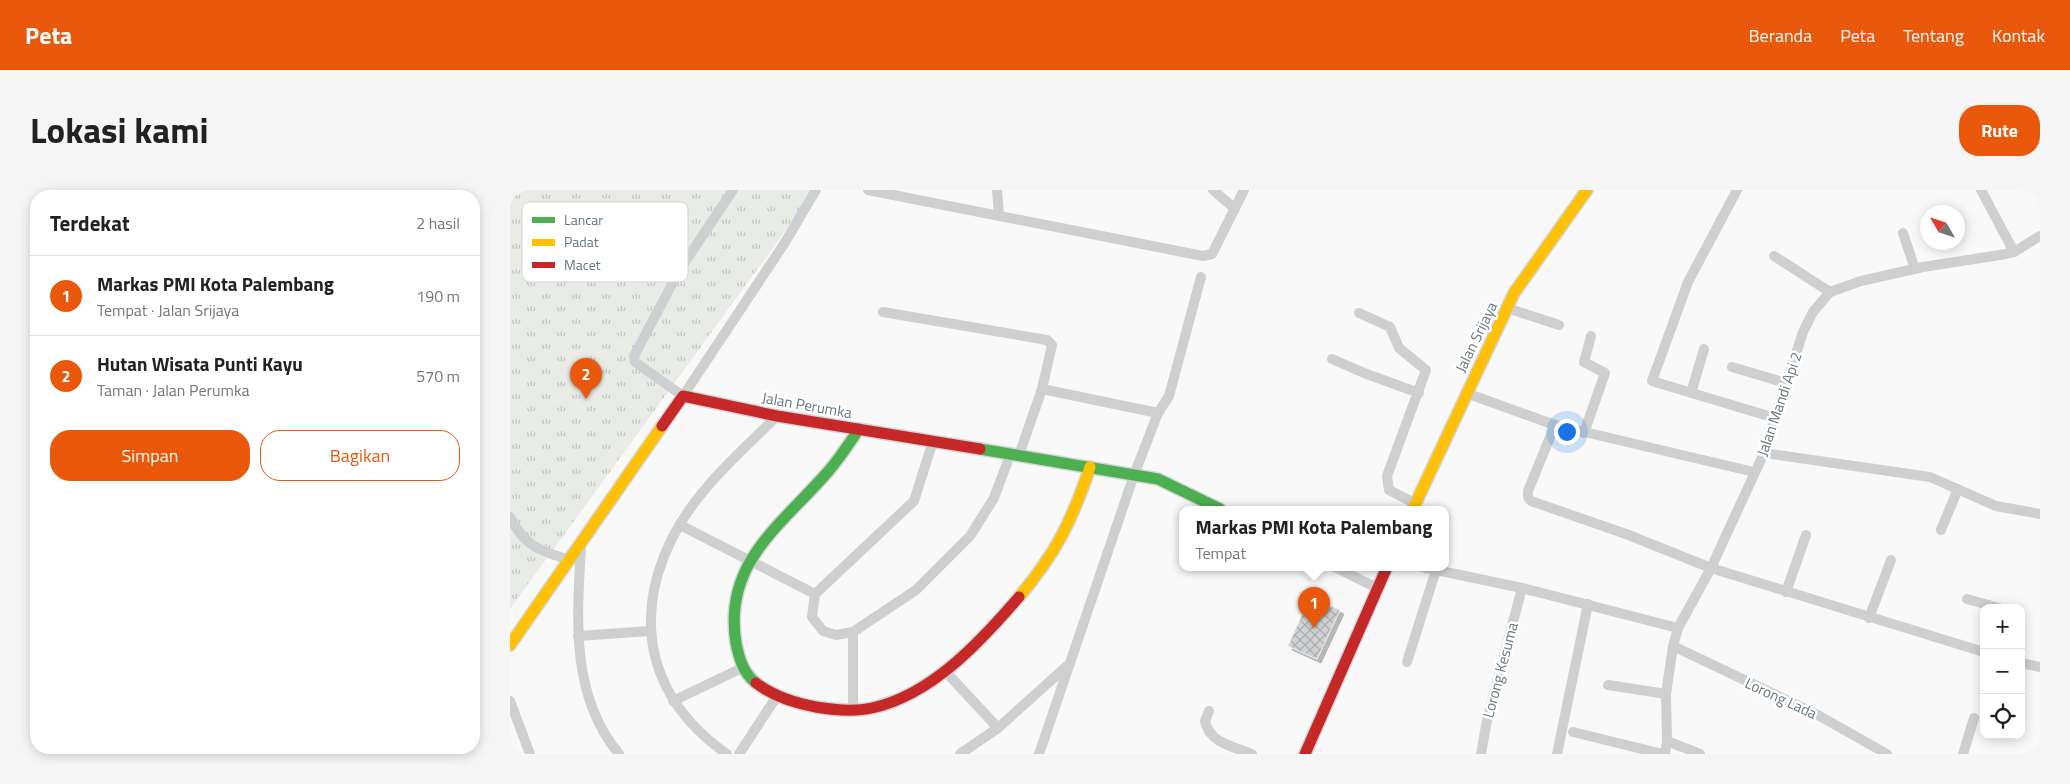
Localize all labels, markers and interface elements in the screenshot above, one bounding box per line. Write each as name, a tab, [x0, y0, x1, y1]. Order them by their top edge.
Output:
text: Peta	[25, 17, 72, 53]
text: Beranda	[1749, 22, 1812, 49]
text: Peta	[1840, 22, 1875, 49]
text: Tentang	[1903, 22, 1964, 49]
text: Kontak	[1992, 22, 2045, 49]
text: Lokasi kami	[30, 103, 209, 157]
button: Rute	[1959, 105, 2040, 156]
legend	[522, 202, 688, 282]
north arrow	[1920, 205, 1965, 250]
text: Terdekat	[50, 207, 130, 239]
text: Lancar	[564, 209, 603, 230]
text: 2 hasil	[416, 211, 460, 235]
text: Padat	[564, 231, 599, 252]
text: Macet	[564, 254, 601, 275]
text: Markas PMI Kota Palembang	[97, 269, 334, 298]
text: 1	[62, 284, 70, 308]
text: 190 m	[416, 284, 460, 308]
street label: Jalan Srijaya	[1449, 297, 1503, 376]
text: Tempat · Jalan Srijaya	[97, 298, 239, 322]
text: Hutan Wisata Punti Kayu	[97, 349, 303, 378]
street label: Jalan Mandi Api 2	[1750, 349, 1808, 459]
pin: 2	[570, 358, 602, 399]
text: 2	[62, 364, 70, 388]
text: 570 m	[416, 364, 460, 388]
text: Taman · Jalan Perumka	[97, 378, 250, 402]
street label: Jalan Perumka	[760, 386, 854, 424]
your location	[1554, 419, 1580, 445]
button: Simpan	[50, 430, 250, 481]
button: Bagikan	[260, 430, 460, 481]
popup	[1179, 506, 1449, 571]
text: Markas PMI Kota Palembang	[1196, 512, 1432, 541]
text: Tempat	[1196, 541, 1246, 565]
pin: 1	[1298, 587, 1330, 628]
map controls	[1980, 604, 2025, 739]
button: +	[1980, 604, 2025, 649]
street label: Lorong Kesuma	[1476, 619, 1524, 720]
button: −	[1980, 649, 2025, 694]
street label: Lorong Lada	[1741, 671, 1821, 725]
button: locate	[1980, 694, 2025, 739]

